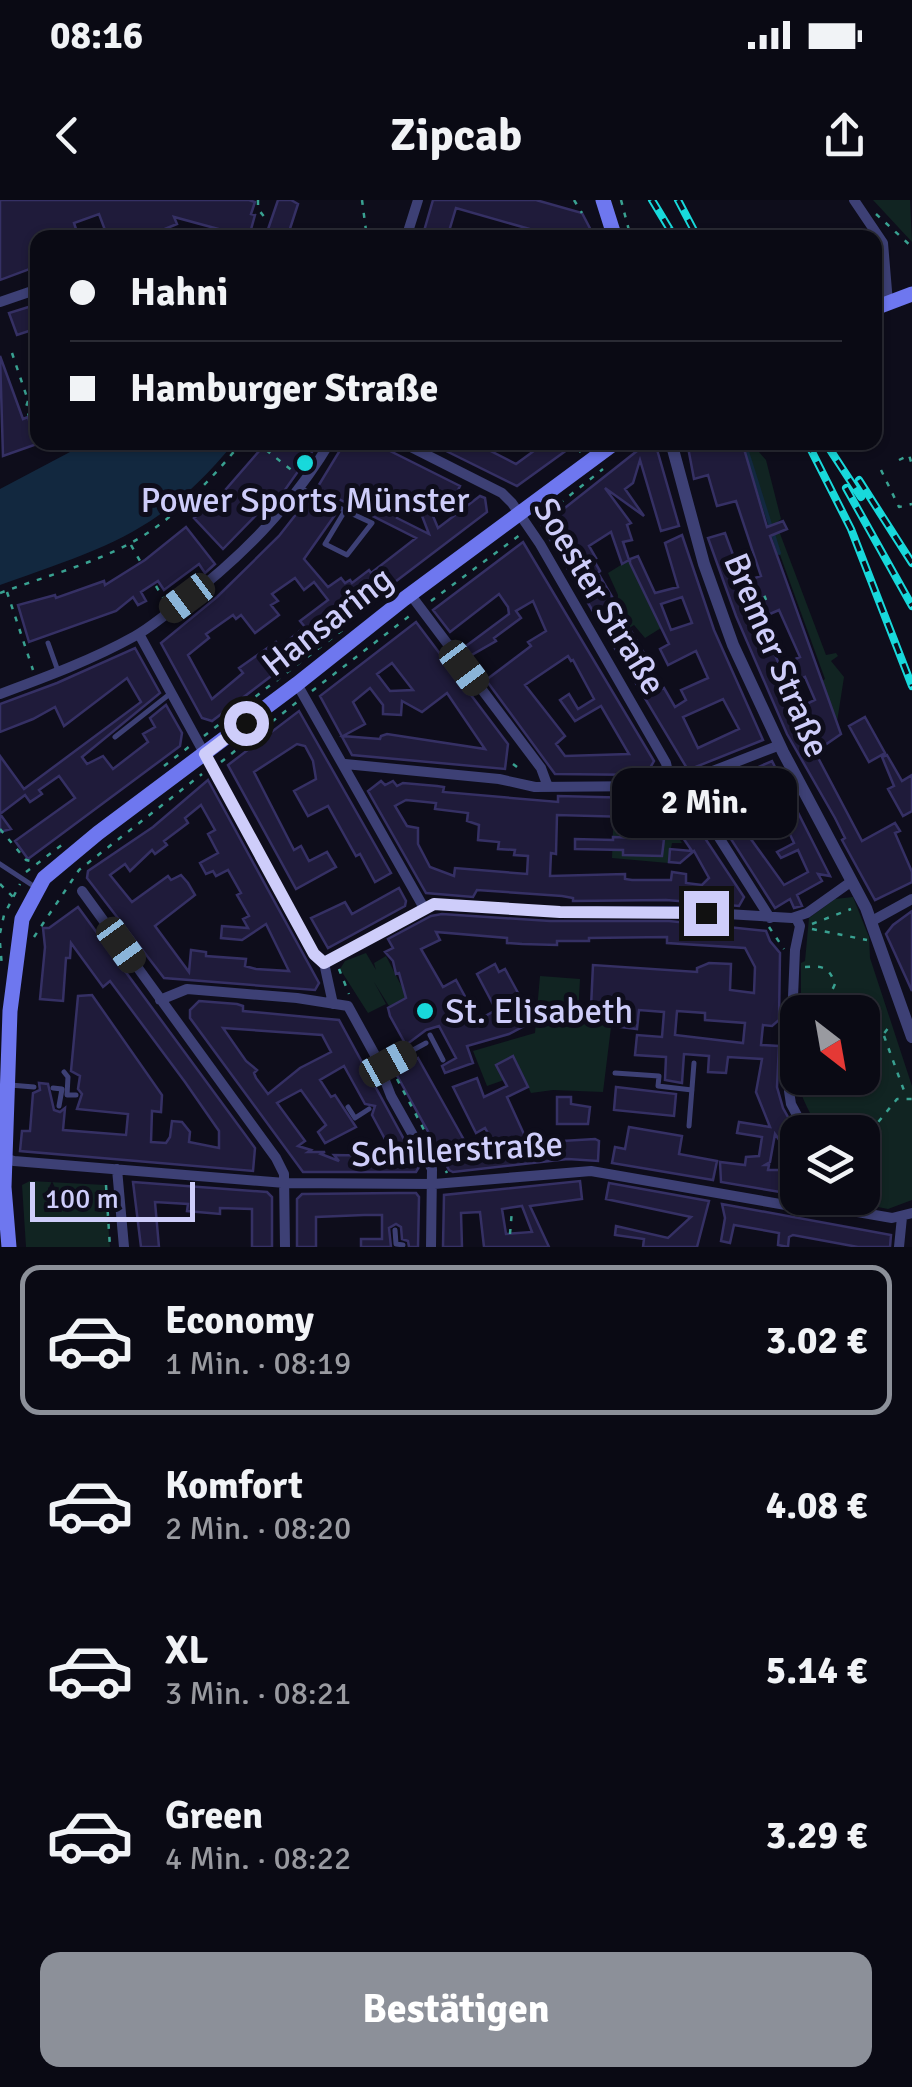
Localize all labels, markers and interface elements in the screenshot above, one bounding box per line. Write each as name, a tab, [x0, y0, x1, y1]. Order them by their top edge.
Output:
text: 08:16	[50, 12, 143, 59]
icon: back	[40, 108, 95, 163]
text: Zipcab	[390, 108, 522, 163]
icon: share	[817, 108, 872, 163]
text: Hahni	[130, 269, 228, 316]
text: Hamburger Straße	[130, 365, 438, 412]
marker: Power Sports Münster	[294, 452, 316, 474]
place label: Power Sports Münster	[141, 479, 470, 522]
street label: Soester Straße	[524, 490, 675, 702]
street label: Bremer Straße	[714, 546, 839, 764]
street label: Hansaring	[253, 557, 401, 686]
car	[154, 568, 220, 628]
car	[434, 635, 494, 701]
route start	[224, 701, 269, 746]
callout: 2 Min.	[614, 768, 798, 838]
text: 2 Min.	[661, 783, 748, 822]
route end	[684, 891, 729, 936]
car	[91, 912, 151, 978]
place label: St. Elisabeth	[445, 990, 633, 1033]
north arrow	[780, 995, 880, 1095]
map controls	[780, 995, 880, 1215]
marker: St. Elisabeth	[414, 1000, 436, 1022]
car	[354, 1036, 422, 1092]
button: layers	[780, 1115, 880, 1215]
street label: Schillerstraße	[350, 1122, 564, 1177]
scale bar	[30, 1177, 195, 1221]
text: 100 m	[45, 1182, 119, 1216]
icon: car	[45, 1295, 135, 1385]
text: Economy	[165, 1297, 314, 1344]
text: 3.02 €	[766, 1317, 867, 1364]
text: 1 Min. · 08:19	[165, 1344, 351, 1383]
icon: car	[45, 1460, 135, 1550]
text: Komfort	[165, 1462, 303, 1509]
text: 4.08 €	[766, 1482, 867, 1529]
text: 2 Min. · 08:20	[165, 1509, 351, 1548]
icon: car	[45, 1625, 135, 1715]
text: XL	[165, 1627, 208, 1674]
text: 5.14 €	[766, 1647, 867, 1694]
text: 3 Min. · 08:21	[165, 1674, 351, 1713]
icon: car	[45, 1790, 135, 1880]
text: Green	[165, 1792, 263, 1839]
text: 3.29 €	[766, 1812, 867, 1859]
text: 4 Min. · 08:22	[165, 1839, 351, 1878]
button: Bestätigen	[40, 1952, 872, 2067]

